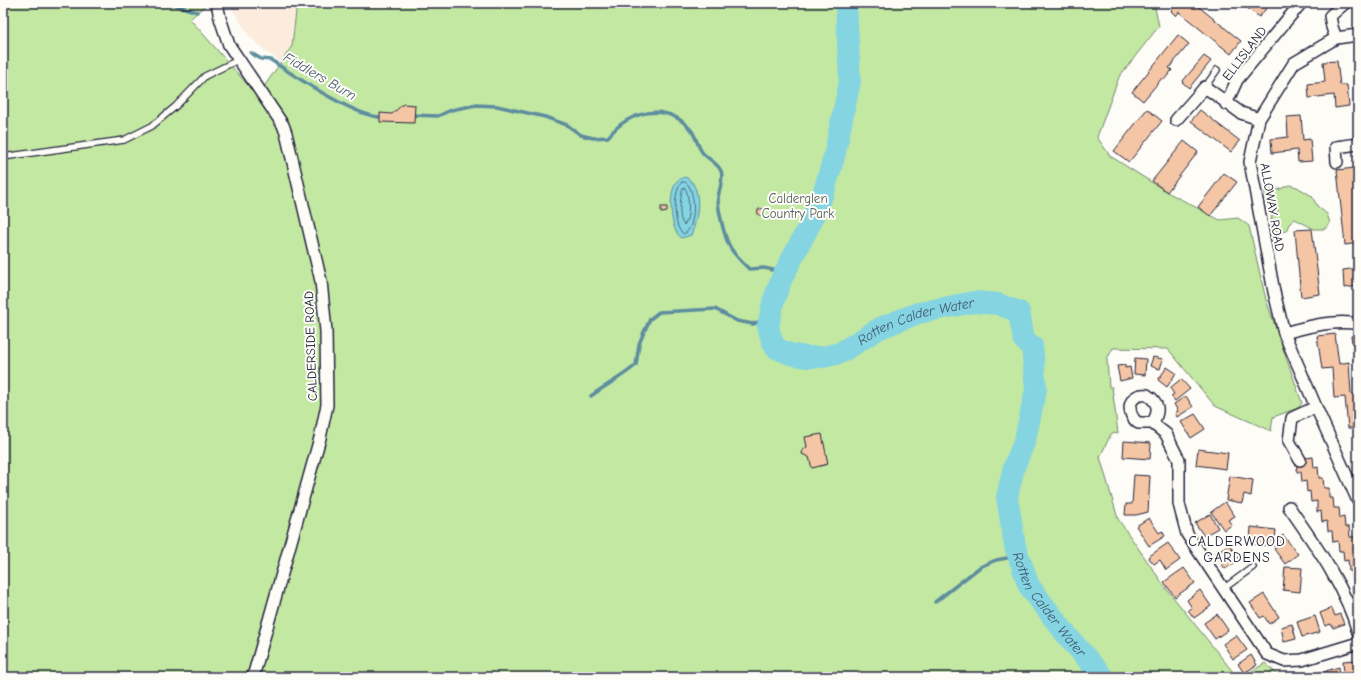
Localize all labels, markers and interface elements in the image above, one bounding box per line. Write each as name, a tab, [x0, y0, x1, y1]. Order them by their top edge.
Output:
street label: ELLISLAND	[1219, 23, 1270, 83]
water label: Fiddlers Burn	[280, 49, 360, 104]
street label: ALLOWAY ROAD	[1257, 162, 1288, 252]
park label: Calderglen Country Park	[762, 191, 835, 221]
street label: CALDERSIDE ROAD	[301, 291, 320, 401]
water label: Rotten Calder Water	[854, 294, 977, 349]
district label: CALDERWOOD GARDENS	[1188, 533, 1286, 566]
water label: Rotten Calder Water	[1009, 550, 1090, 662]

